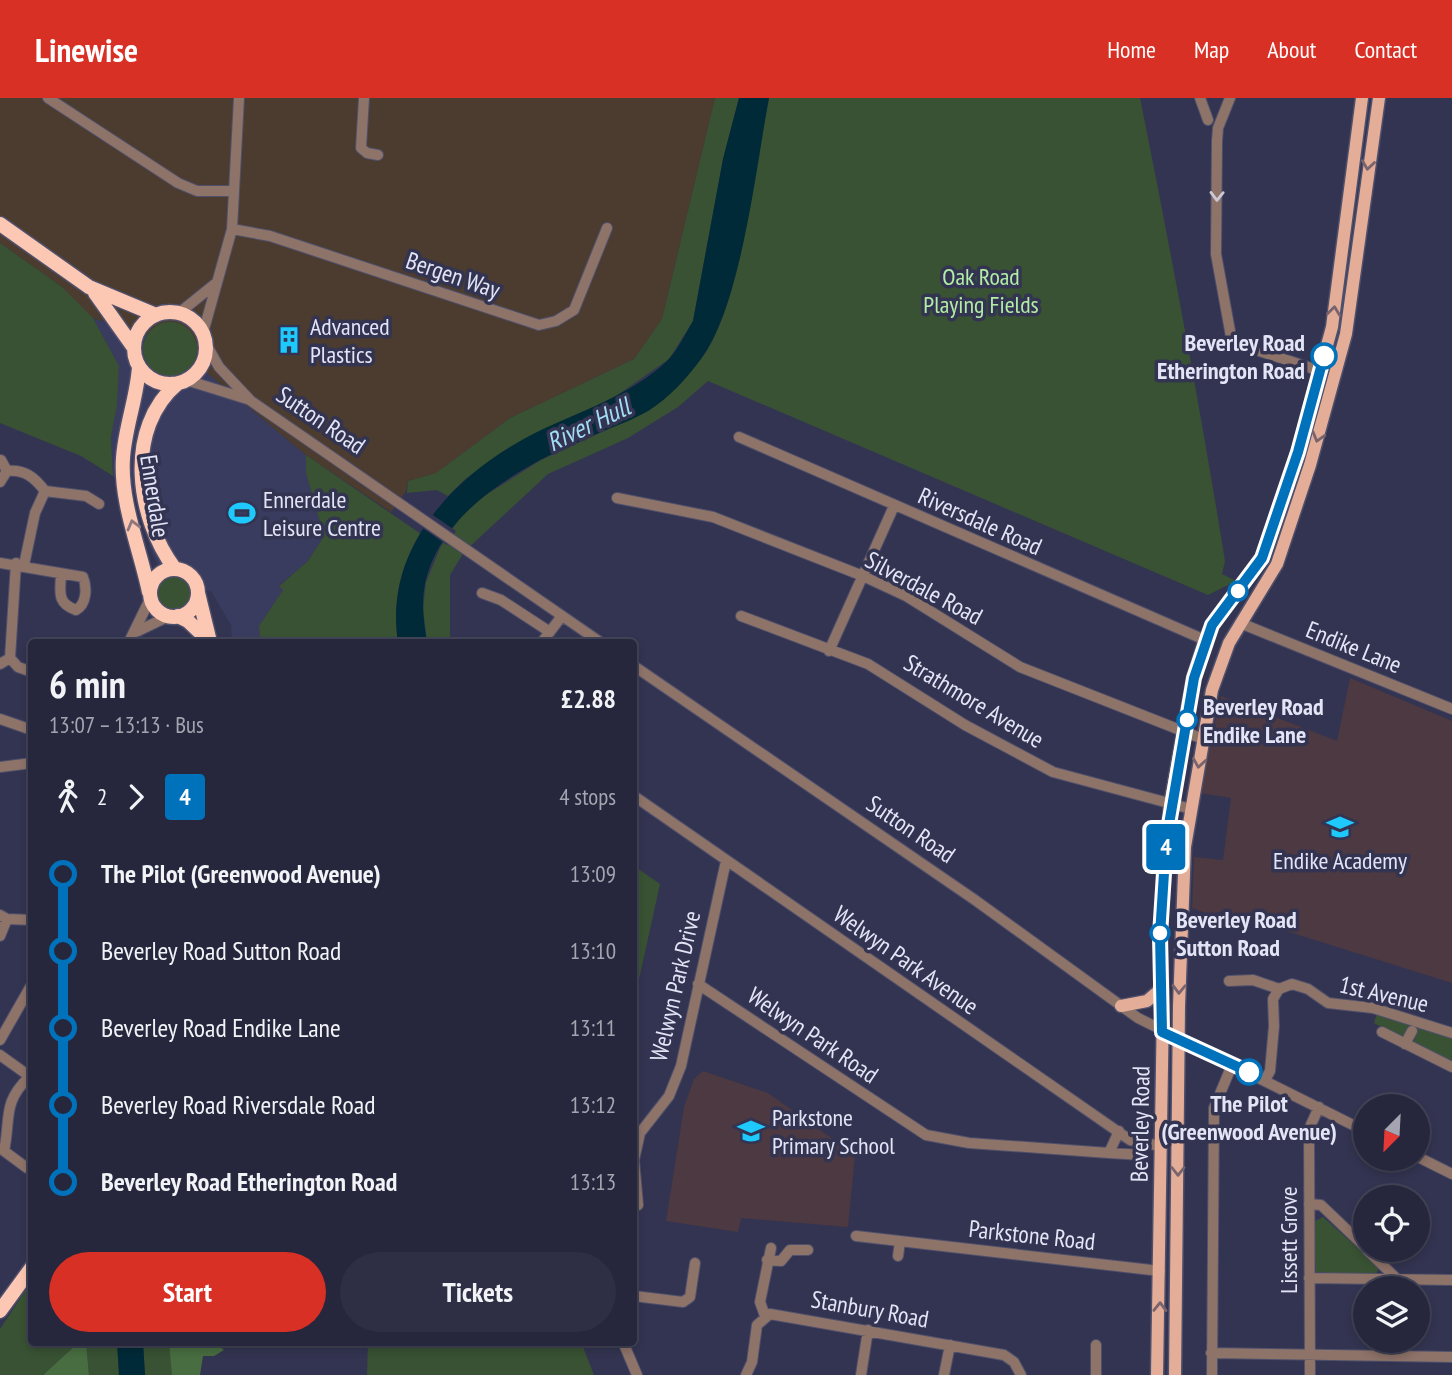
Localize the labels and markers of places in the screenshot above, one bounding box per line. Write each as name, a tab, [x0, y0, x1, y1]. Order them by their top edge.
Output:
place label: Advanced Plastics	[310, 311, 390, 370]
building icon: Advanced Plastics	[274, 325, 304, 355]
place label: Beverley Road Etherington Road	[1157, 327, 1305, 386]
marker: Beverley Road Etherington Road	[1311, 343, 1337, 369]
place label: Ennerdale Leisure Centre	[263, 484, 381, 543]
sports icon: Ennerdale Leisure Centre	[227, 498, 257, 528]
unlabelled marker	[1228, 581, 1248, 601]
place label: Beverley Road Endike Lane	[1203, 691, 1324, 750]
marker: Beverley Road Endike Lane	[1177, 710, 1197, 730]
school or university icon: Endike Academy	[1325, 812, 1355, 842]
place label: Endike Academy	[1273, 845, 1407, 876]
place label: Beverley Road Sutton Road	[1176, 904, 1297, 963]
marker: Beverley Road Sutton Road	[1150, 923, 1170, 943]
marker: The Pilot (Greenwood Avenue)	[1236, 1059, 1262, 1085]
place label: The Pilot (Greenwood Avenue)	[1161, 1088, 1337, 1147]
place label: Parkstone Primary School	[772, 1102, 895, 1161]
school or university icon: Parkstone Primary School	[736, 1116, 766, 1146]

